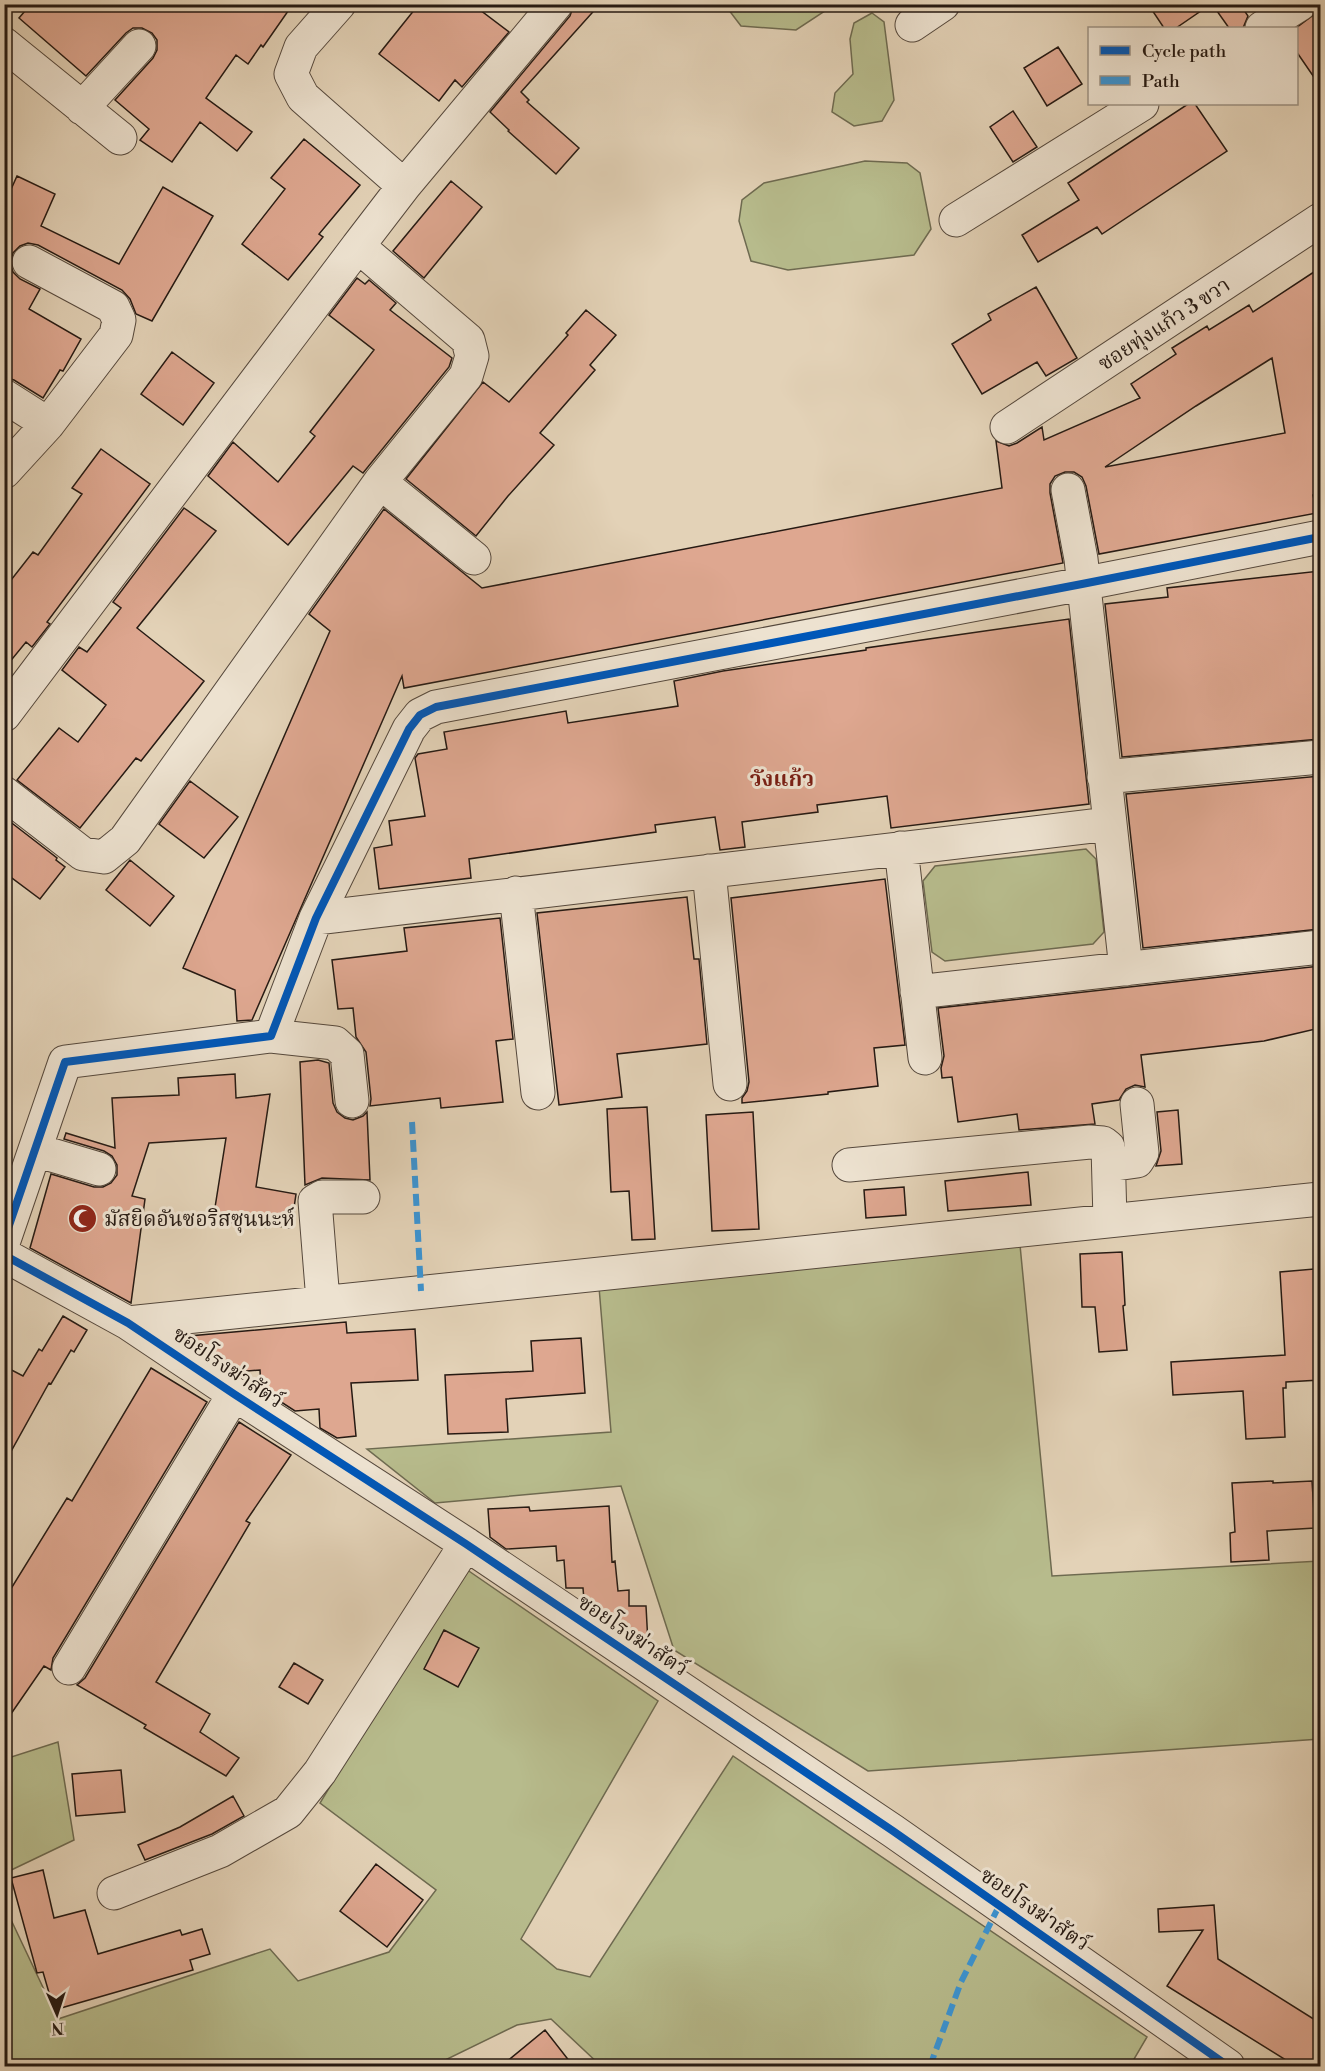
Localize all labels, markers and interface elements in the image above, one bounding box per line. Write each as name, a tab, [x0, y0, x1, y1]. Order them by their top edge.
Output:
legend	[1088, 27, 1298, 105]
text: Cycle path	[1142, 40, 1226, 63]
text: Path	[1142, 70, 1180, 93]
street label: ซอยทุ่งแก้ว 3 ขวา	[1094, 272, 1236, 377]
district label: วังแก้ว	[750, 766, 814, 793]
mosque icon: มัสยิดอันซอริสซุนนะห์	[67, 1203, 99, 1235]
place label: มัสยิดอันซอริสซุนนะห์	[104, 1206, 295, 1233]
street label: ซอยโรงฆ่าสัตว์	[167, 1319, 290, 1415]
street label: ซอยโรงฆ่าสัตว์	[572, 1587, 695, 1683]
street label: ซอยโรงฆ่าสัตว์	[975, 1860, 1096, 1957]
north arrow	[27, 1984, 87, 2044]
text: N	[51, 2018, 65, 2038]

